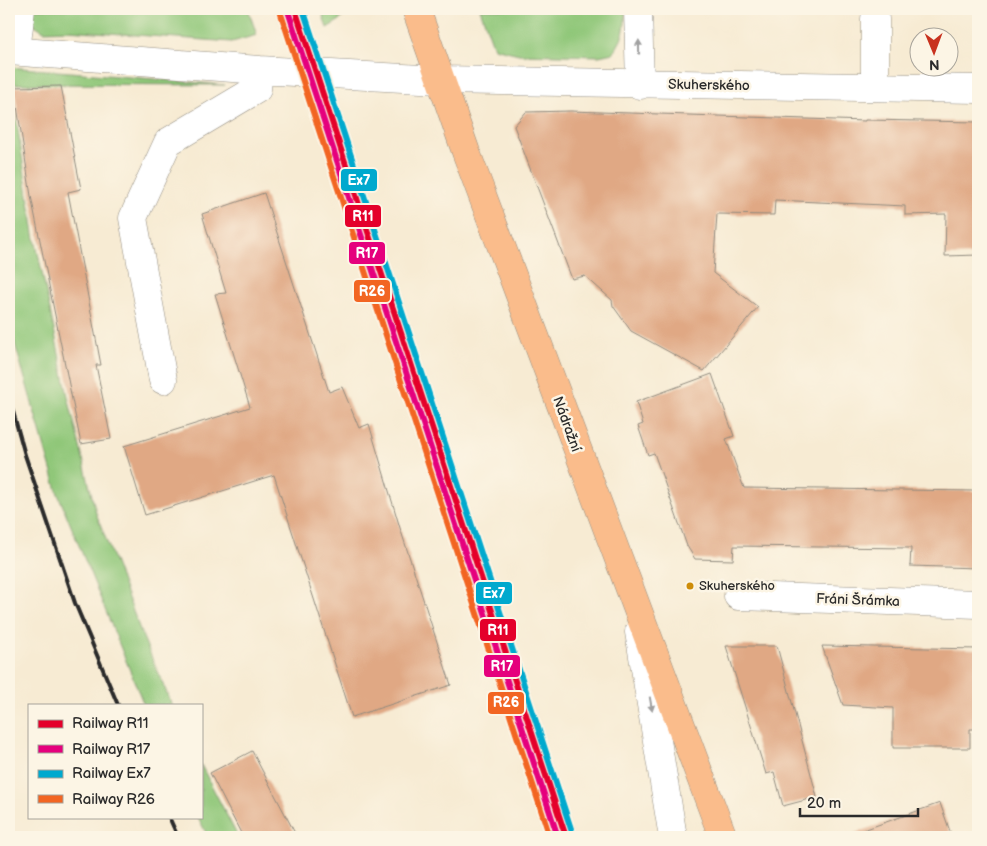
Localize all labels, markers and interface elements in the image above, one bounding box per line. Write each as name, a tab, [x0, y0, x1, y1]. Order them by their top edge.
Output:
north arrow	[910, 28, 960, 78]
one-way arrow	[635, 38, 643, 54]
text: N	[929, 56, 940, 73]
street label: Skuherského	[668, 76, 750, 94]
line badge: Ex7	[340, 168, 378, 192]
text: Ex7	[348, 172, 371, 189]
line badge: R11	[344, 204, 382, 228]
text: R11	[352, 208, 374, 225]
line badge: R17	[348, 241, 386, 265]
text: R17	[355, 245, 379, 262]
line badge: R26	[353, 279, 391, 303]
text: R26	[359, 283, 385, 300]
street label: Nádražní	[549, 394, 585, 455]
place label: Skuherského	[699, 578, 775, 594]
line badge: Ex7	[475, 581, 513, 605]
marker: Skuherského	[685, 581, 695, 591]
text: Ex7	[483, 585, 506, 602]
street label: Fráni Šrámka	[816, 589, 900, 610]
line badge: R11	[479, 618, 517, 642]
text: R11	[487, 622, 509, 639]
line badge: R17	[483, 654, 521, 678]
text: R17	[490, 658, 514, 675]
line badge: R26	[487, 691, 525, 715]
text: R26	[493, 694, 519, 711]
one-way arrow	[648, 696, 656, 712]
legend	[28, 704, 202, 818]
text: Railway R11	[72, 714, 149, 733]
text: Railway R17	[72, 740, 151, 759]
text: Railway Ex7	[72, 764, 151, 783]
scale bar	[800, 786, 917, 818]
text: Railway R26	[72, 790, 155, 809]
text: 20 m	[807, 794, 841, 813]

